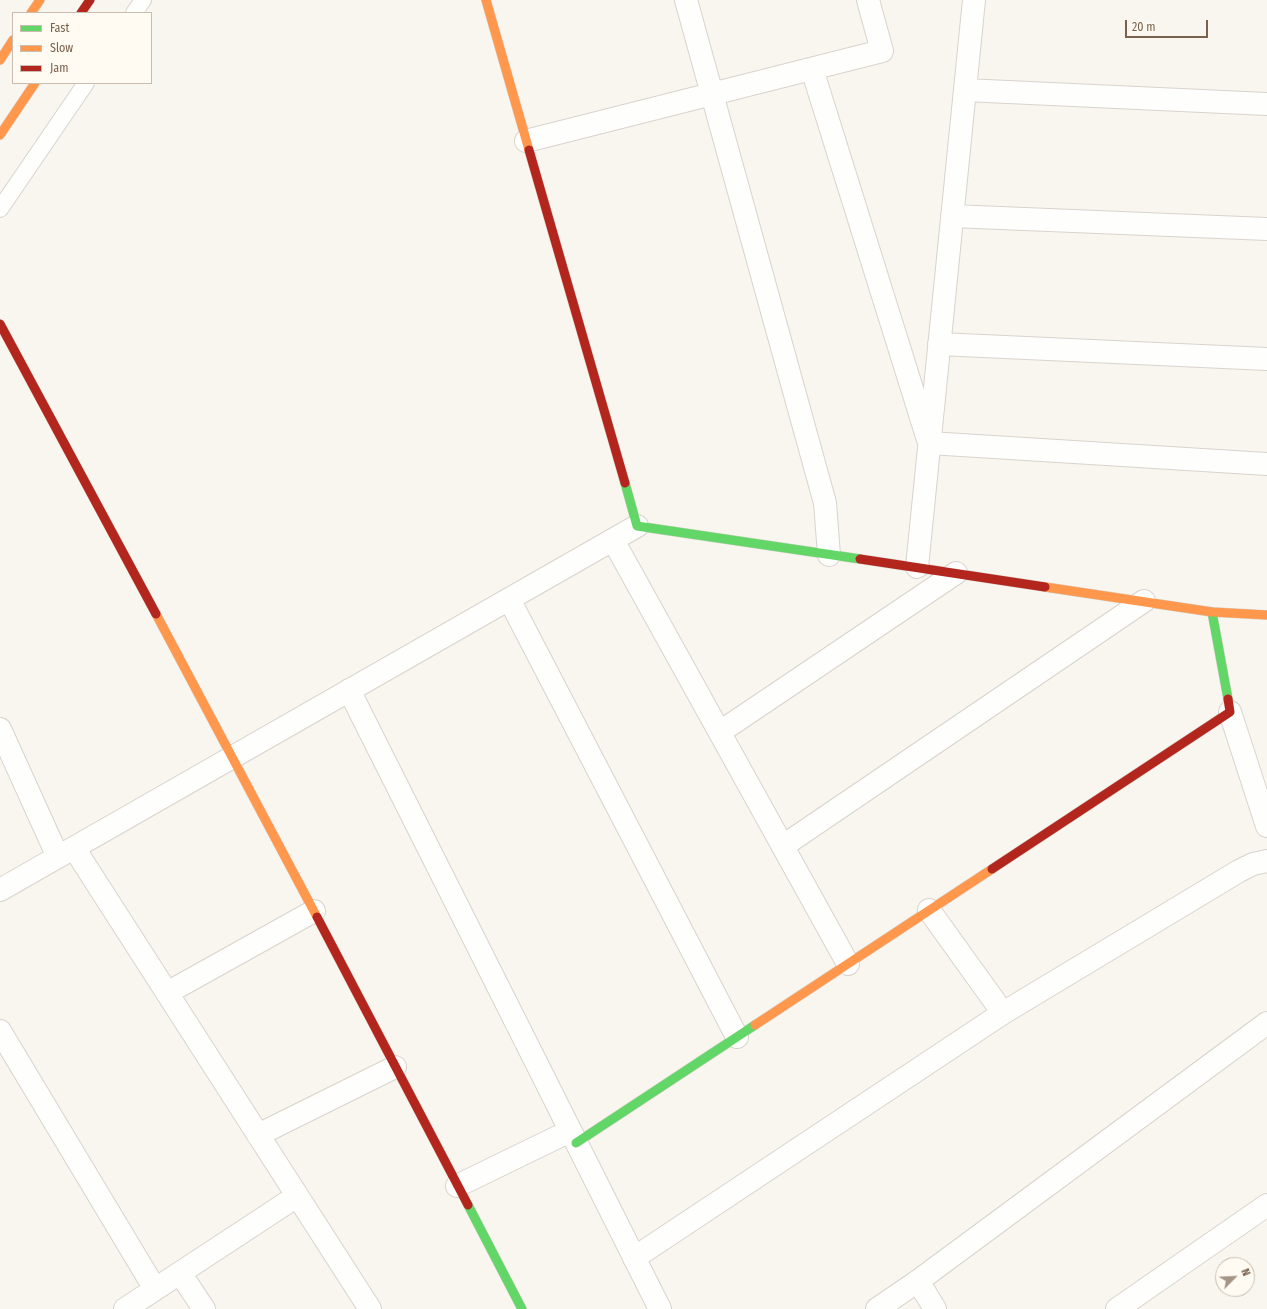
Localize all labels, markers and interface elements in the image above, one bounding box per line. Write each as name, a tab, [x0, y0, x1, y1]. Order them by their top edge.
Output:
legend	[12, 12, 152, 84]
scale bar	[1127, 12, 1210, 38]
text: 20 m	[1132, 20, 1156, 34]
text: Fast	[50, 21, 69, 35]
text: Slow	[50, 41, 73, 55]
text: Jam	[50, 61, 68, 75]
north arrow	[1215, 1257, 1255, 1297]
text: N	[1238, 1267, 1253, 1278]

